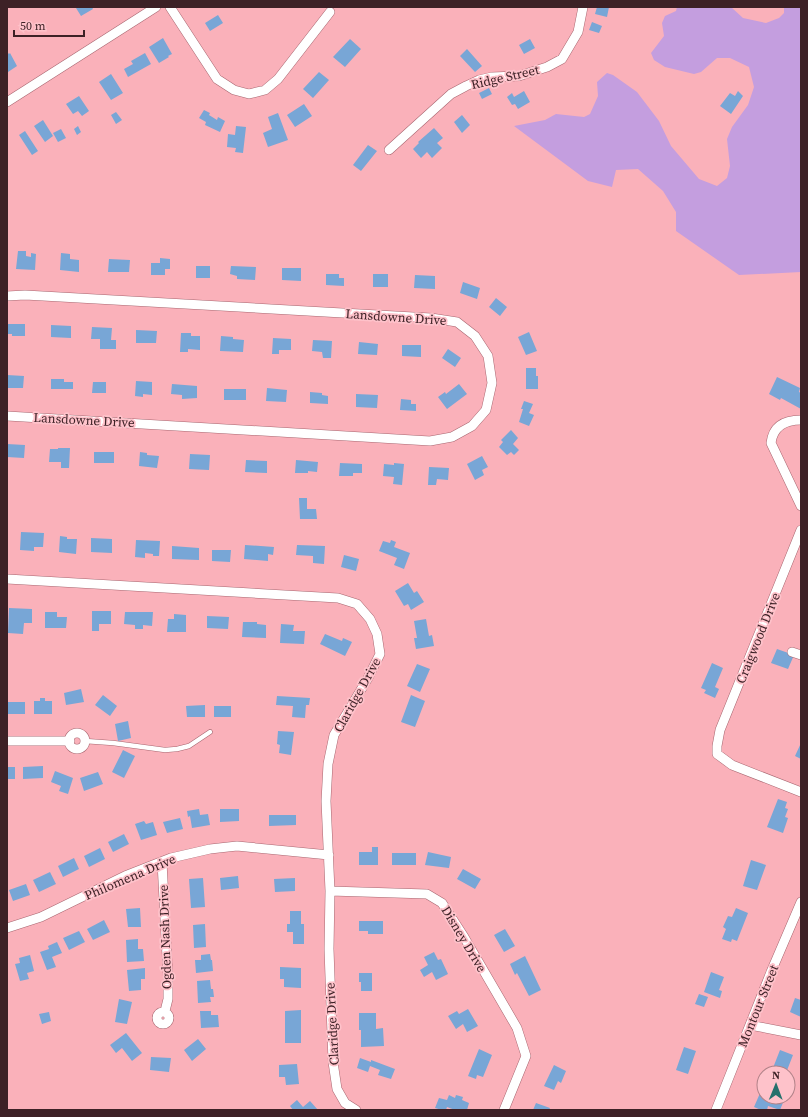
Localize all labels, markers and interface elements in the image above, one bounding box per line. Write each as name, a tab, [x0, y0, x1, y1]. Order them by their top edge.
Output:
scale bar	[14, 12, 84, 38]
text: 50 m	[20, 18, 46, 34]
street label: Ridge Street	[469, 61, 541, 93]
street label: Lansdowne Drive	[345, 305, 447, 329]
street label: Lansdowne Drive	[33, 409, 135, 431]
street label: Craigwood Drive	[732, 590, 784, 686]
street label: Claridge Drive	[330, 654, 385, 735]
street label: Philomena Drive	[82, 850, 179, 904]
street label: Ogden Nash Drive	[155, 884, 175, 989]
street label: Disney Drive	[438, 903, 491, 975]
street label: Montour Street	[734, 962, 783, 1050]
street label: Claridge Drive	[321, 982, 343, 1066]
north arrow	[756, 1065, 796, 1105]
text: N	[772, 1068, 780, 1083]

